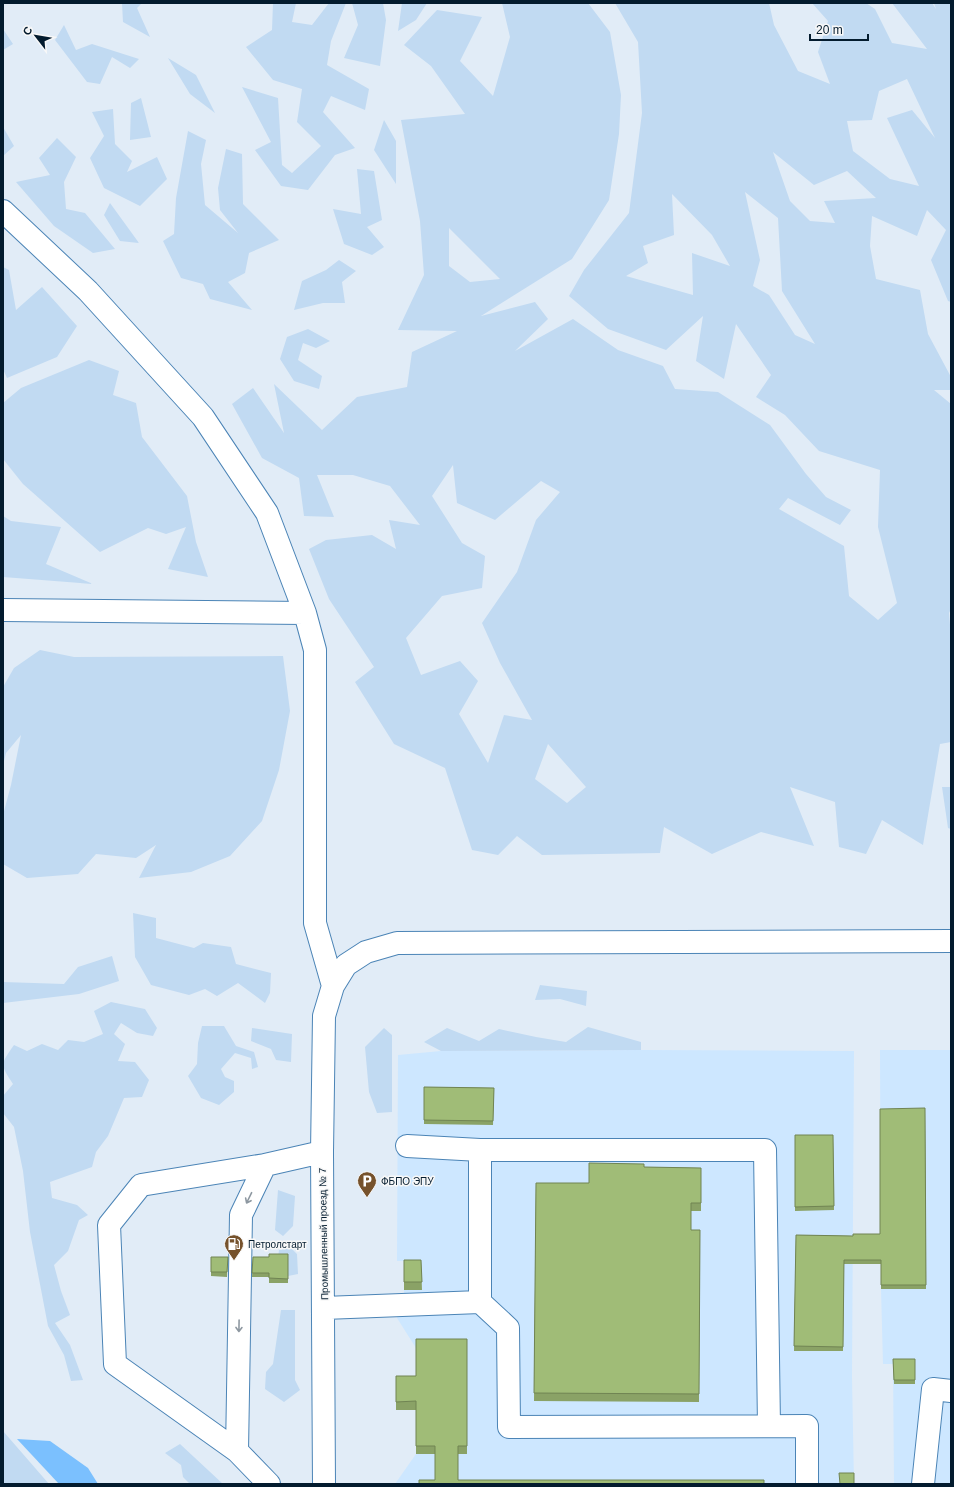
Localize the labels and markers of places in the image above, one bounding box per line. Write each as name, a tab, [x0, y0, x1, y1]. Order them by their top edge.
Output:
parking icon: ФБПО ЭПУ	[356, 1170, 378, 1198]
place label: ФБПО ЭПУ	[381, 1176, 434, 1187]
fuel station icon: Петролстарт	[223, 1233, 245, 1261]
place label: Петролстарт	[248, 1239, 307, 1250]

